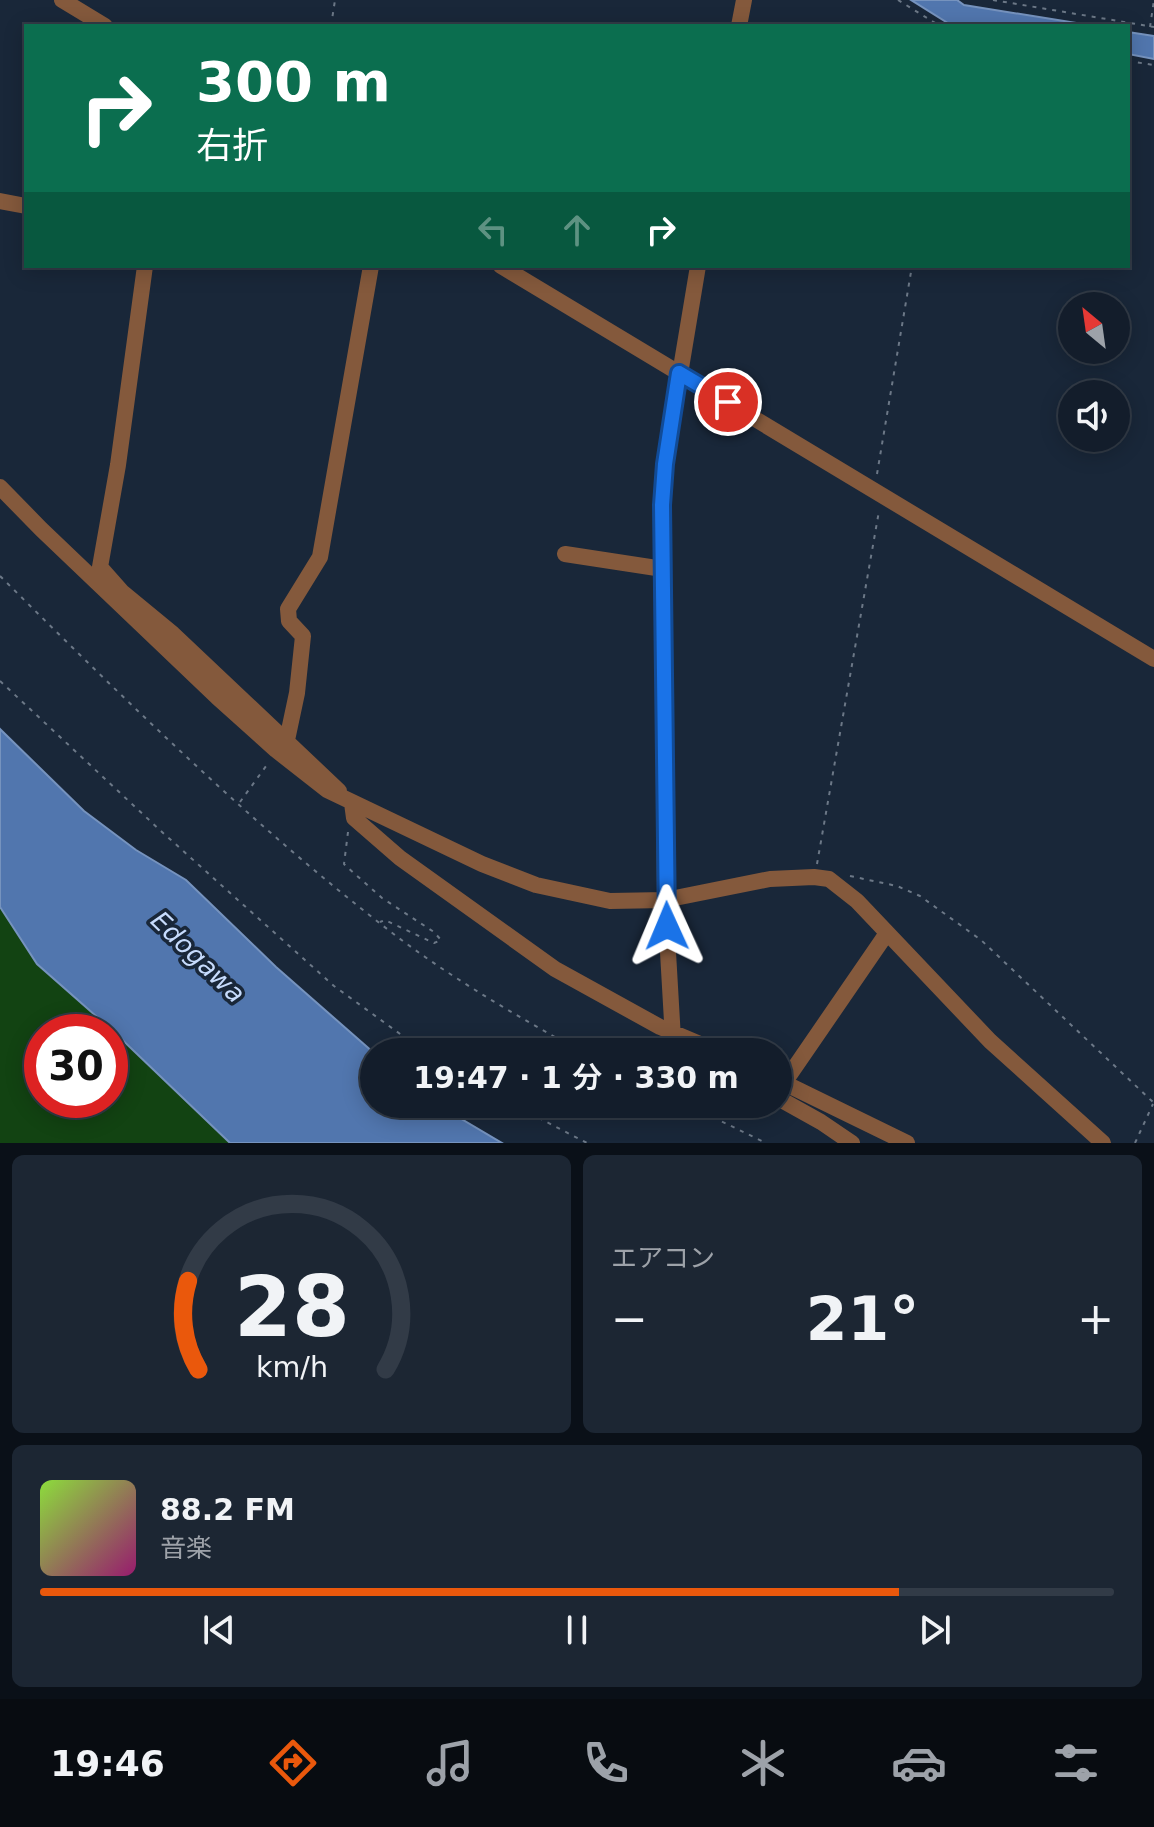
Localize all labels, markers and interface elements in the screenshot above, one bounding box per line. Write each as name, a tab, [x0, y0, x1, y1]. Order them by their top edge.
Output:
text: 300 m	[196, 49, 391, 114]
icon: right	[64, 56, 168, 160]
text: 右折	[196, 125, 268, 166]
icon: left	[471, 208, 515, 252]
icon: ahead	[555, 208, 599, 252]
icon: right	[639, 208, 683, 252]
north arrow	[1058, 292, 1130, 364]
map controls	[1058, 292, 1130, 452]
pin	[694, 368, 762, 436]
icon: arrive	[706, 380, 750, 424]
button: sound	[1058, 380, 1130, 452]
position arrow	[625, 884, 709, 968]
water label: Edogawa	[145, 905, 251, 1009]
speed limit sign: 30	[24, 1014, 128, 1118]
text: 19:47 · 1 分 · 330 m	[413, 1060, 739, 1095]
text: エアコン	[611, 1243, 715, 1273]
text: 28	[234, 1259, 349, 1356]
text: 21°	[806, 1284, 919, 1354]
text: −	[611, 1293, 648, 1344]
text: +	[1077, 1293, 1114, 1344]
text: km/h	[255, 1350, 328, 1384]
text: 88.2 FM	[160, 1492, 295, 1527]
text: 音楽	[160, 1533, 212, 1563]
icon: previous	[197, 1608, 241, 1652]
icon: pause	[555, 1608, 599, 1652]
icon: next	[913, 1608, 957, 1652]
icon: directions	[265, 1735, 321, 1791]
icon: music	[422, 1735, 478, 1791]
icon: phone	[578, 1735, 634, 1791]
icon: climate	[735, 1735, 791, 1791]
icon: car	[891, 1735, 947, 1791]
icon: filters	[1048, 1735, 1104, 1791]
text: 19:46	[50, 1743, 165, 1784]

